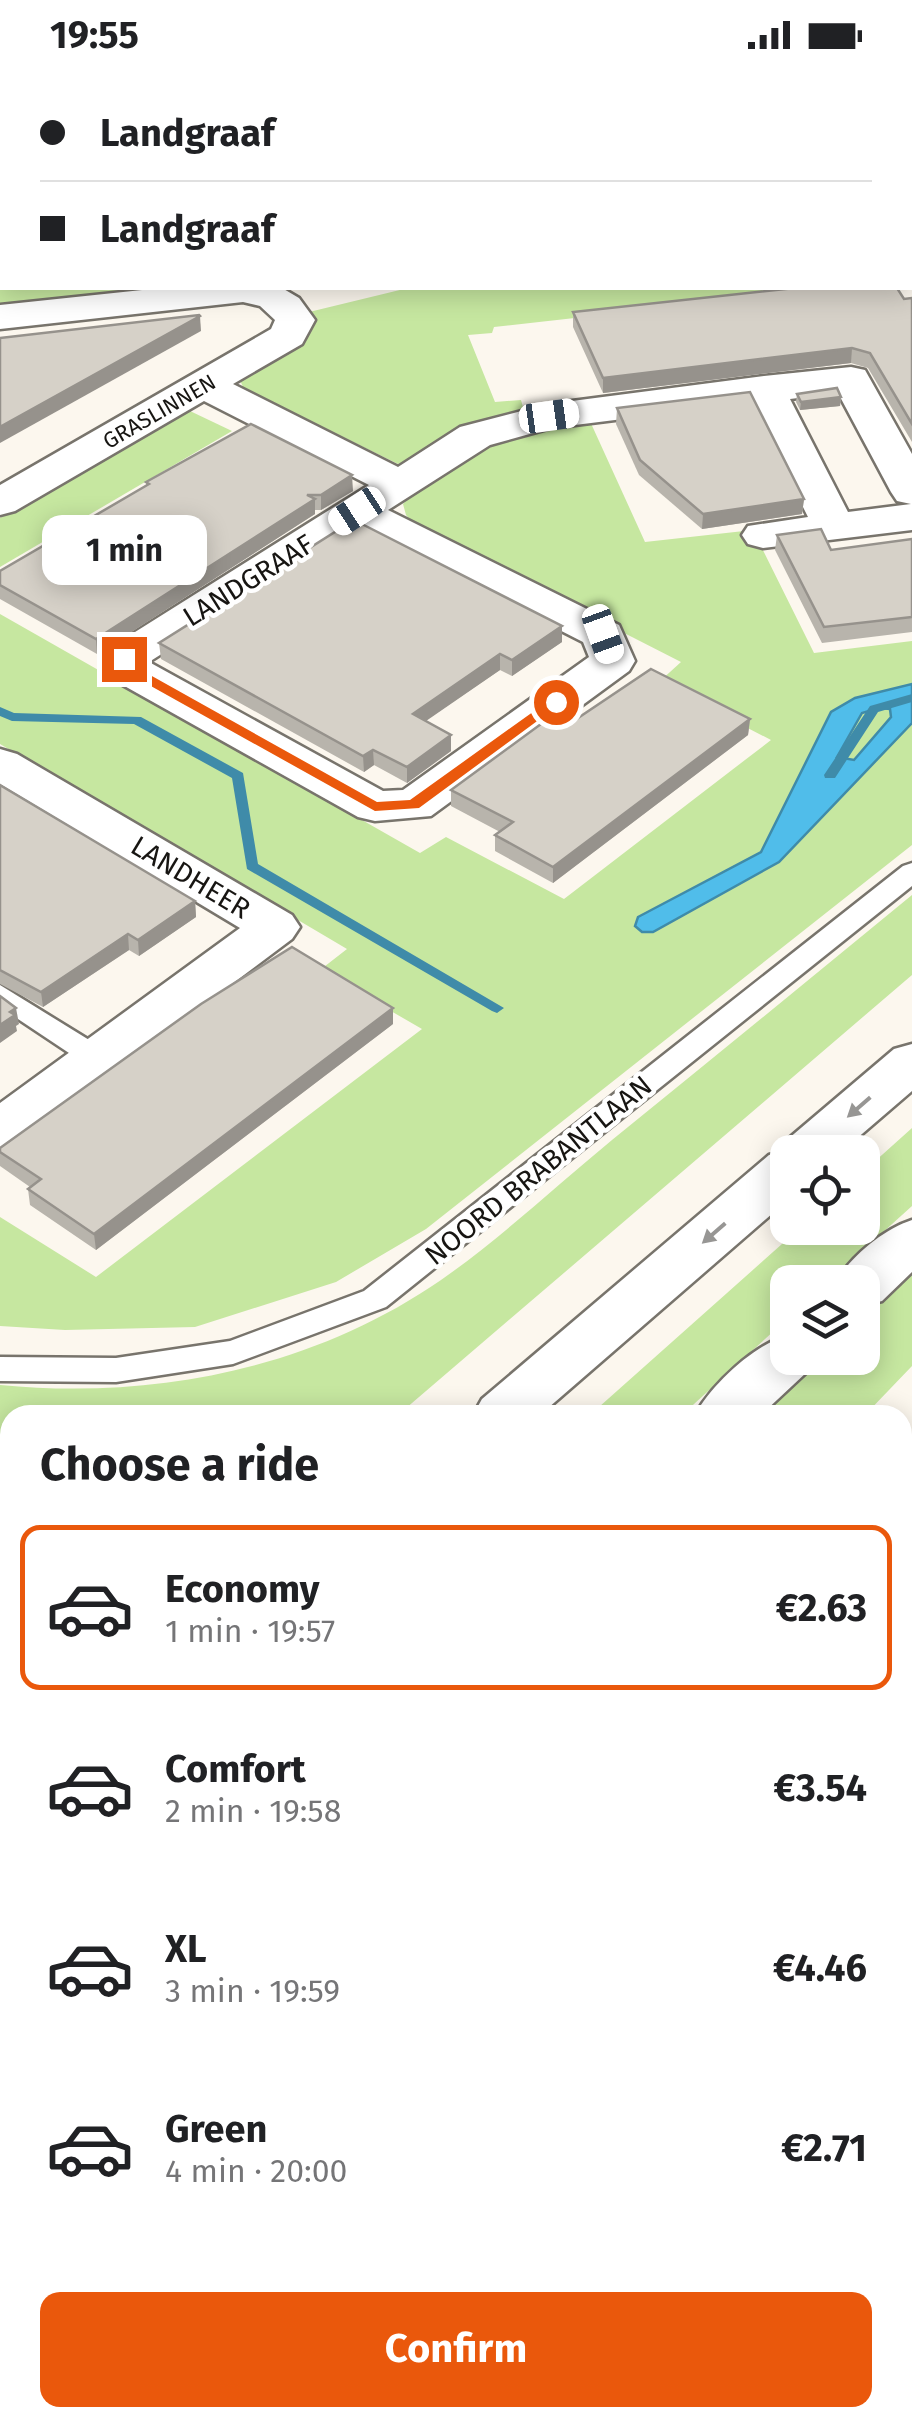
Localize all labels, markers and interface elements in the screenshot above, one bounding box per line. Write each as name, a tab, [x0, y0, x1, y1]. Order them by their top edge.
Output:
text: 19:55	[50, 12, 139, 58]
text: Landgraaf	[100, 110, 275, 156]
text: Landgraaf	[100, 206, 275, 252]
street label: GRASLINNEN	[98, 368, 221, 455]
car	[517, 397, 581, 435]
car	[324, 482, 390, 540]
callout: 1 min	[42, 514, 206, 584]
street label: LANDGRAAF	[177, 527, 320, 634]
text: 1 min	[86, 531, 163, 569]
car	[579, 601, 627, 667]
route end	[102, 637, 147, 682]
route start	[534, 680, 579, 725]
street label: LANDHEER	[125, 829, 256, 926]
street label: NOORD BRABANTLAAN	[418, 1069, 658, 1272]
one-way arrow	[847, 1096, 872, 1118]
map controls	[770, 1135, 880, 1375]
button: locate	[770, 1135, 880, 1245]
one-way arrow	[701, 1221, 726, 1243]
button: layers	[770, 1265, 880, 1375]
text: Choose a ride	[40, 1438, 319, 1492]
icon: car	[45, 1563, 135, 1653]
text: Economy	[165, 1566, 320, 1612]
text: €2.63	[776, 1585, 867, 1631]
text: 1 min · 19:57	[165, 1612, 335, 1650]
icon: car	[45, 1743, 135, 1833]
text: Comfort	[165, 1746, 306, 1792]
text: €3.54	[773, 1765, 867, 1811]
text: 2 min · 19:58	[165, 1792, 341, 1830]
icon: car	[45, 1923, 135, 2013]
text: XL	[165, 1926, 207, 1972]
text: €4.46	[773, 1945, 867, 1991]
text: 3 min · 19:59	[165, 1972, 340, 2010]
icon: car	[45, 2103, 135, 2193]
text: Green	[165, 2106, 268, 2152]
text: €2.71	[781, 2125, 867, 2171]
text: 4 min · 20:00	[165, 2152, 347, 2190]
button: Confirm	[40, 2292, 872, 2407]

